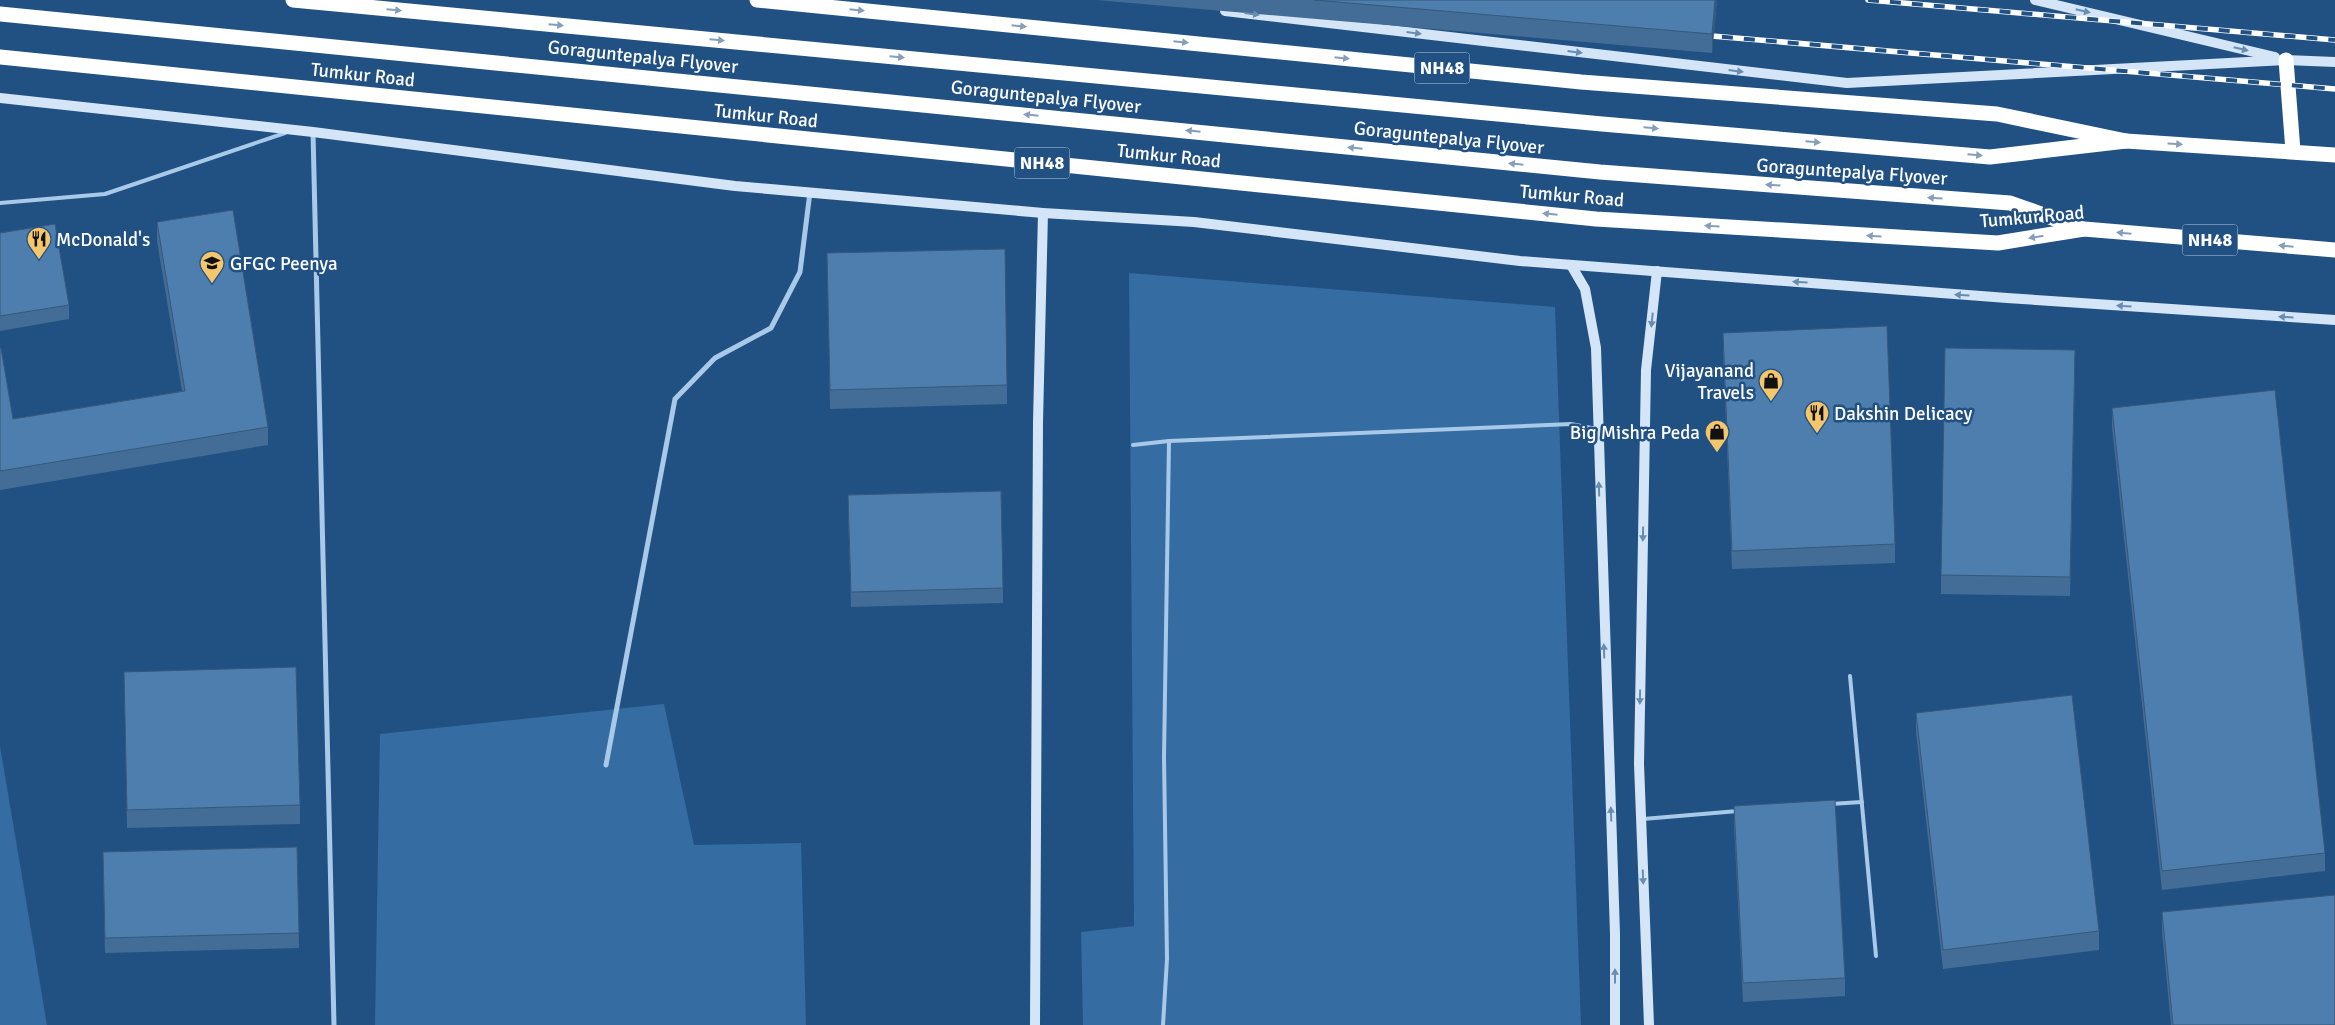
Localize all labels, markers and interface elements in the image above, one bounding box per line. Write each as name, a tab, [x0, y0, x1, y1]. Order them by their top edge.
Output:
one-way arrow	[386, 6, 402, 14]
one-way arrow	[850, 6, 866, 14]
one-way arrow	[2075, 7, 2090, 15]
one-way arrow	[1244, 10, 1260, 18]
one-way arrow	[548, 21, 564, 29]
one-way arrow	[1011, 22, 1027, 30]
one-way arrow	[1406, 29, 1422, 37]
street label: Goraguntepalya Flyover	[547, 35, 739, 79]
one-way arrow	[710, 36, 726, 44]
one-way arrow	[1173, 38, 1189, 46]
one-way arrow	[2233, 45, 2249, 53]
one-way arrow	[1567, 48, 1583, 56]
road number: NH48	[1414, 52, 1470, 84]
one-way arrow	[889, 53, 905, 61]
one-way arrow	[1335, 54, 1351, 62]
street label: Tumkur Road	[310, 58, 416, 92]
one-way arrow	[1729, 67, 1745, 75]
street label: Goraguntepalya Flyover	[950, 75, 1142, 119]
street label: Tumkur Road	[713, 99, 819, 133]
one-way arrow	[1023, 111, 1039, 119]
street label: Goraguntepalya Flyover	[1353, 116, 1545, 160]
one-way arrow	[1643, 124, 1659, 132]
one-way arrow	[1185, 127, 1201, 135]
one-way arrow	[1805, 138, 1821, 146]
street label: Tumkur Road	[1116, 139, 1222, 173]
one-way arrow	[2167, 140, 2183, 148]
one-way arrow	[1346, 143, 1362, 151]
road number: NH48	[1014, 148, 1070, 178]
one-way arrow	[1967, 152, 1983, 160]
street label: Goraguntepalya Flyover	[1756, 153, 1948, 191]
one-way arrow	[1508, 160, 1524, 168]
street label: Tumkur Road	[1519, 179, 1625, 213]
one-way arrow	[1765, 181, 1781, 189]
one-way arrow	[1927, 193, 1943, 201]
street label: Tumkur Road	[1979, 200, 2085, 234]
one-way arrow	[1542, 210, 1558, 218]
one-way arrow	[1704, 221, 1720, 229]
road number: NH48	[2182, 224, 2238, 256]
restaurant icon: McDonald's	[26, 226, 52, 260]
place label: McDonald's	[56, 228, 150, 252]
one-way arrow	[2116, 228, 2132, 236]
one-way arrow	[1866, 231, 1882, 239]
one-way arrow	[2028, 234, 2044, 242]
one-way arrow	[2278, 242, 2294, 250]
school or university icon: GFGC Peenya	[199, 250, 225, 284]
place label: GFGC Peenya	[230, 252, 338, 276]
one-way arrow	[1792, 278, 1808, 286]
one-way arrow	[1954, 290, 1970, 298]
one-way arrow	[2116, 302, 2132, 310]
one-way arrow	[1648, 312, 1656, 328]
one-way arrow	[2278, 313, 2294, 321]
place label: Vijayanand Travels	[1665, 359, 1754, 405]
shop icon: Vijayanand Travels	[1758, 368, 1784, 402]
restaurant icon: Dakshin Delicacy	[1804, 400, 1830, 434]
place label: Dakshin Delicacy	[1834, 402, 1973, 426]
shop icon: Big Mishra Peda	[1704, 419, 1730, 453]
place label: Big Mishra Peda	[1570, 421, 1700, 445]
one-way arrow	[1595, 481, 1603, 497]
one-way arrow	[1639, 527, 1647, 543]
one-way arrow	[1600, 643, 1608, 659]
one-way arrow	[1636, 689, 1644, 705]
one-way arrow	[1606, 806, 1614, 822]
one-way arrow	[1640, 869, 1648, 885]
one-way arrow	[1611, 968, 1619, 984]

